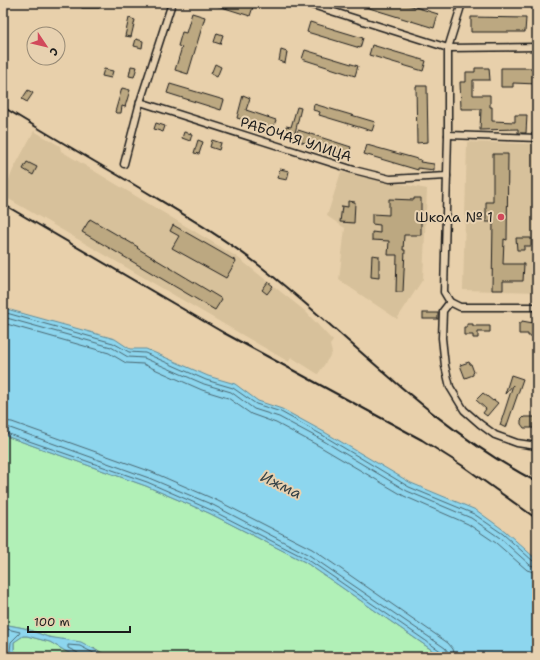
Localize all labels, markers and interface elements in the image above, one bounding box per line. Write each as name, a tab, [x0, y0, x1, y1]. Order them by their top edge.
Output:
north arrow	[26, 26, 66, 66]
text: С	[46, 44, 62, 59]
street label: РАБОЧАЯ УЛИЦА	[238, 113, 354, 165]
place label: Школа № 1	[415, 208, 493, 226]
marker: Школа № 1	[496, 212, 506, 222]
water label: Ижма	[257, 467, 305, 503]
scale bar	[28, 608, 130, 634]
text: 100 m	[34, 614, 70, 630]

